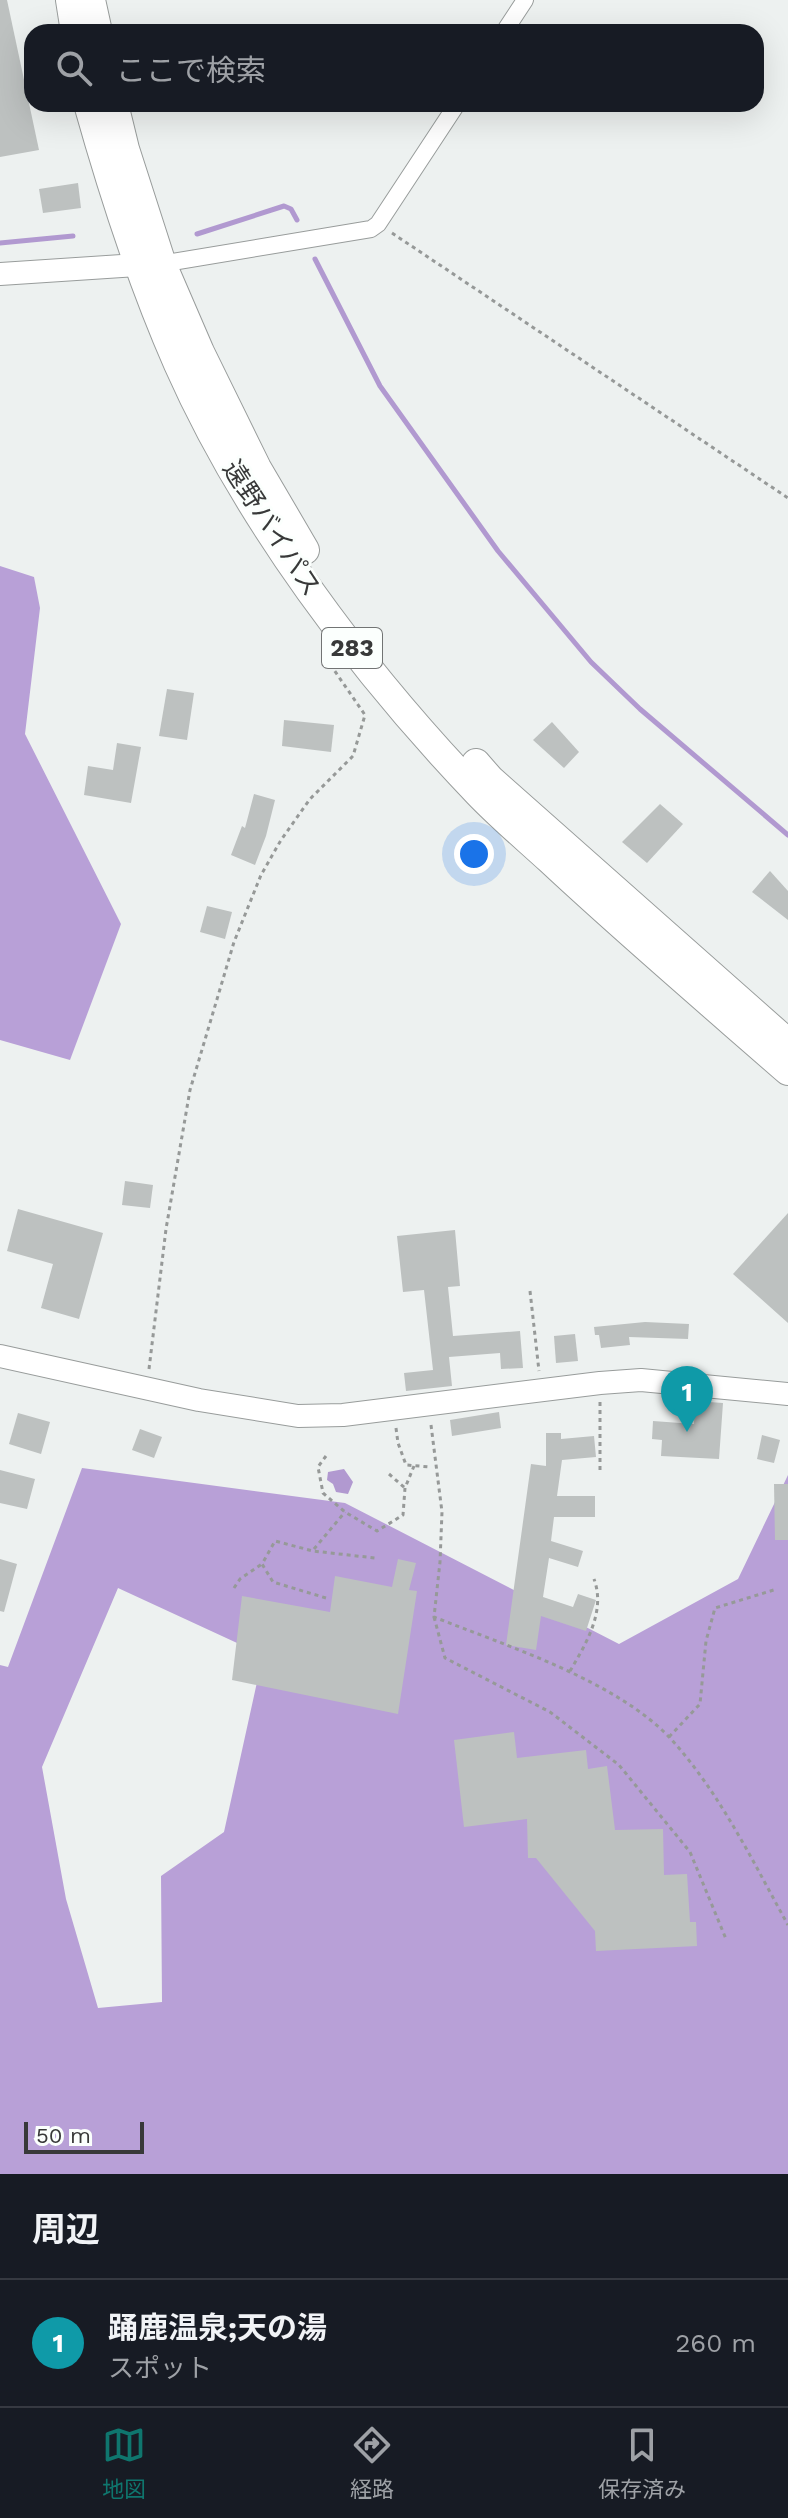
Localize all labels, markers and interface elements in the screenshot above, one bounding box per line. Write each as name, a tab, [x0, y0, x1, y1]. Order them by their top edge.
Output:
search box	[24, 24, 764, 112]
icon: search	[52, 46, 96, 90]
text: ここで検索	[116, 53, 266, 88]
street label: 遠野バイパス	[217, 455, 327, 601]
road number: 283	[322, 628, 382, 668]
your location	[454, 834, 494, 874]
pin: 1	[661, 1366, 713, 1432]
scale bar	[24, 2118, 144, 2154]
text: 50 m	[36, 2123, 91, 2148]
text: 周辺	[32, 2209, 100, 2249]
text: 踊鹿温泉;天の湯	[108, 2310, 327, 2345]
text: 1	[52, 2328, 64, 2358]
text: 260 m	[675, 2328, 756, 2358]
text: スポット	[108, 2353, 212, 2383]
tab: 地図	[102, 2423, 146, 2503]
tab: 経路	[350, 2423, 394, 2503]
tab: 保存済み	[598, 2423, 686, 2503]

